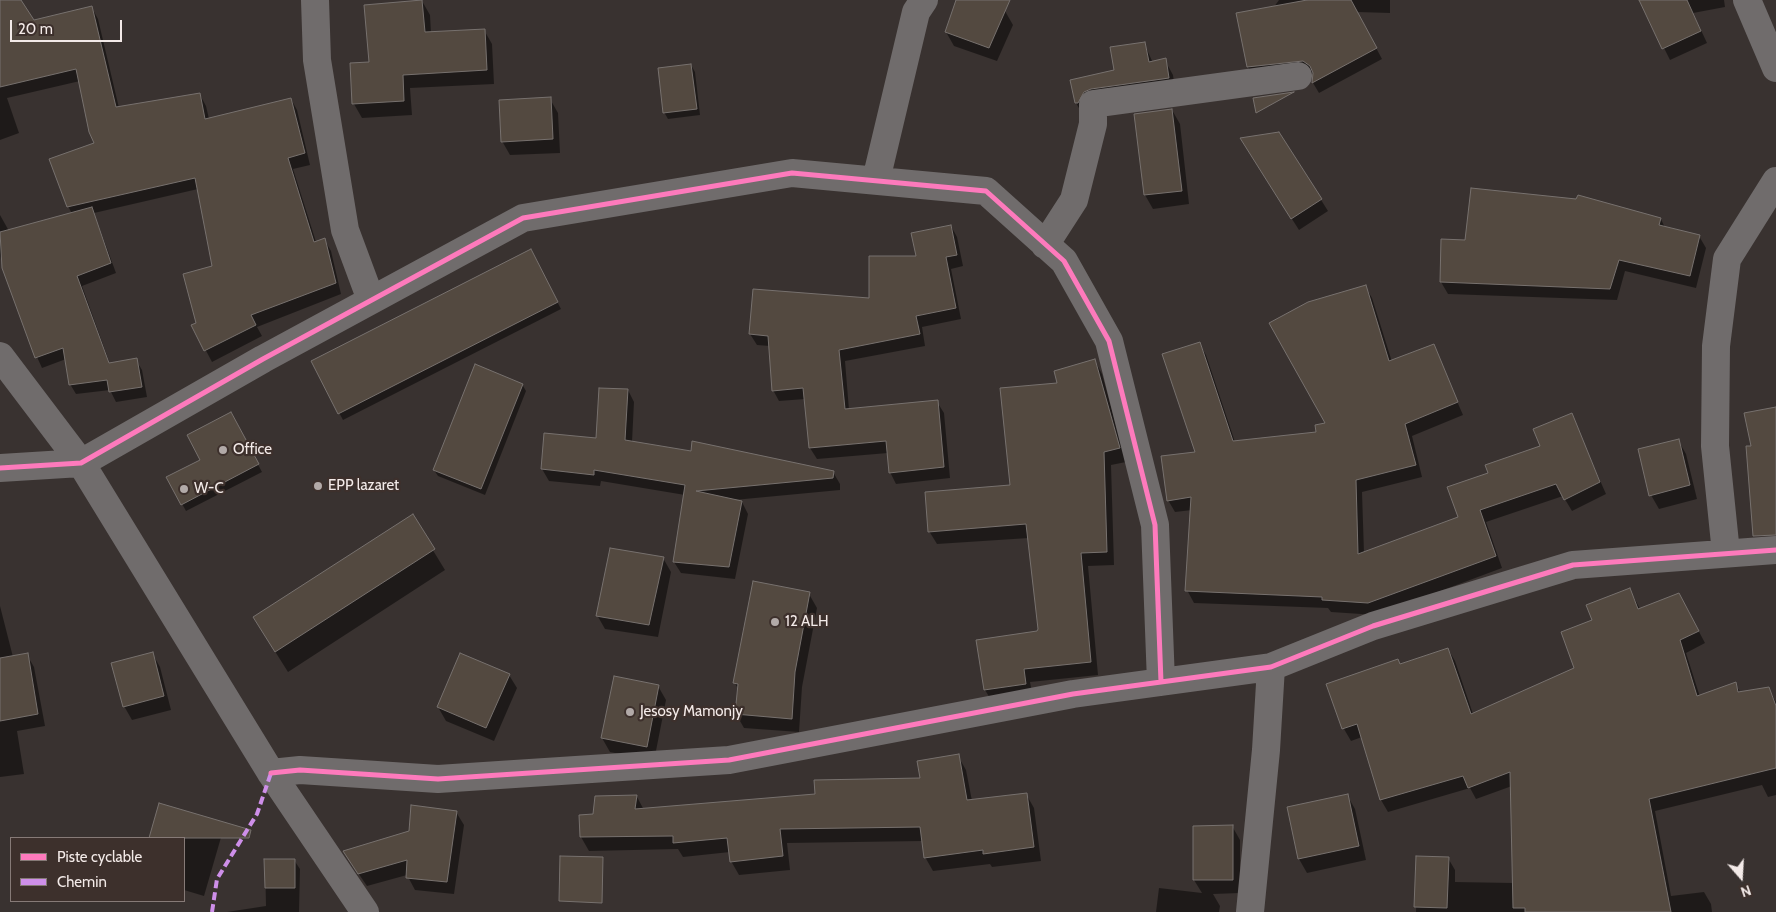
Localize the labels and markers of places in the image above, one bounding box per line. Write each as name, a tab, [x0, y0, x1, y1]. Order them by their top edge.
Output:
place label: Office	[233, 441, 272, 459]
marker: Office	[217, 444, 229, 456]
place label: EPP lazaret	[328, 477, 399, 495]
place label: W-C	[194, 480, 224, 498]
marker: EPP lazaret	[312, 480, 324, 492]
marker: W-C	[178, 483, 190, 495]
place label: 12 ALH	[785, 613, 828, 631]
marker: 12 ALH	[769, 616, 781, 628]
place label: Jesosy Mamonjy	[640, 703, 743, 721]
marker: Jesosy Mamonjy	[624, 706, 636, 718]

